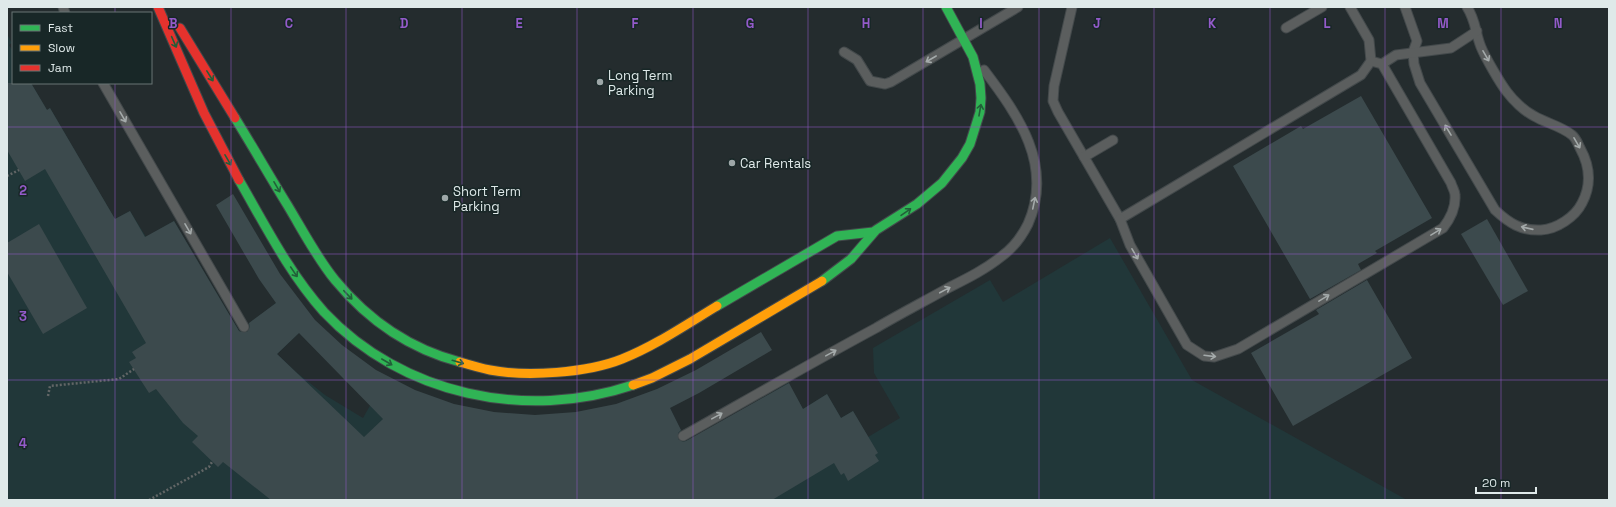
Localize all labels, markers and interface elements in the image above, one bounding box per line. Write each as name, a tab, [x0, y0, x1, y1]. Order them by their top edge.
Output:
legend	[12, 12, 152, 84]
text: B	[169, 15, 178, 32]
text: C	[285, 15, 293, 32]
text: D	[400, 15, 409, 32]
text: E	[515, 15, 523, 32]
text: F	[632, 15, 639, 32]
text: G	[746, 15, 754, 32]
text: H	[862, 15, 870, 32]
text: I	[979, 15, 983, 32]
text: J	[1093, 15, 1101, 32]
text: K	[1208, 15, 1217, 32]
text: L	[1323, 15, 1331, 32]
text: M	[1437, 15, 1449, 32]
text: N	[1554, 15, 1562, 32]
text: Fast	[48, 20, 73, 36]
one-way arrow	[171, 36, 178, 48]
text: Slow	[48, 40, 75, 56]
one-way arrow	[1483, 50, 1491, 62]
one-way arrow	[925, 55, 937, 63]
text: Jam	[48, 60, 72, 76]
place label: Long Term Parking	[608, 67, 673, 99]
one-way arrow	[206, 70, 214, 82]
marker: Long Term Parking	[595, 77, 605, 87]
one-way arrow	[976, 104, 984, 117]
one-way arrow	[119, 111, 127, 123]
one-way arrow	[1444, 125, 1452, 136]
one-way arrow	[1574, 137, 1582, 149]
one-way arrow	[225, 154, 233, 166]
place label: Car Rentals	[740, 155, 811, 172]
marker: Car Rentals	[727, 158, 737, 168]
one-way arrow	[273, 181, 281, 192]
text: 2	[19, 182, 27, 199]
place label: Short Term Parking	[453, 183, 521, 215]
marker: Short Term Parking	[440, 193, 450, 203]
one-way arrow	[1030, 197, 1038, 210]
one-way arrow	[900, 207, 911, 216]
one-way arrow	[185, 223, 193, 235]
one-way arrow	[1520, 224, 1533, 232]
one-way arrow	[1430, 227, 1442, 235]
one-way arrow	[1132, 248, 1140, 260]
one-way arrow	[290, 267, 298, 278]
one-way arrow	[939, 286, 951, 294]
one-way arrow	[344, 290, 353, 300]
one-way arrow	[1318, 293, 1330, 301]
text: 3	[19, 308, 27, 325]
one-way arrow	[825, 348, 837, 356]
one-way arrow	[1203, 352, 1216, 360]
one-way arrow	[381, 358, 393, 366]
one-way arrow	[451, 359, 464, 366]
one-way arrow	[711, 412, 723, 420]
text: 4	[19, 435, 27, 452]
scale bar	[1476, 469, 1536, 495]
text: 20 m	[1482, 475, 1510, 491]

